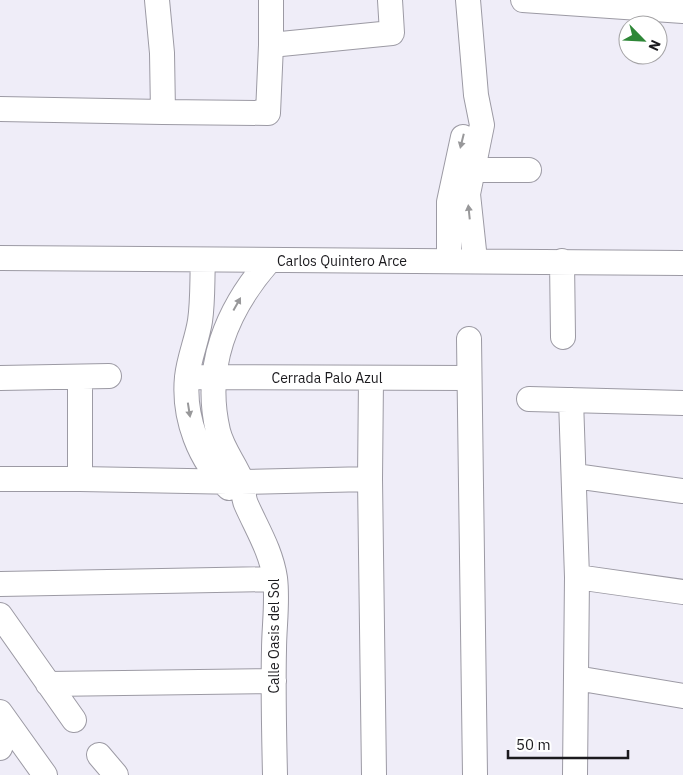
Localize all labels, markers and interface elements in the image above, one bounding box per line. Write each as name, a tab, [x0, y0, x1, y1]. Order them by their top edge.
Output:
north arrow	[618, 15, 668, 65]
text: N	[645, 37, 665, 54]
one-way arrow	[458, 134, 466, 149]
one-way arrow	[465, 203, 473, 219]
street label: Carlos Quintero Arce	[277, 252, 407, 270]
one-way arrow	[233, 297, 242, 311]
street label: Cerrada Palo Azul	[271, 369, 383, 387]
one-way arrow	[185, 402, 193, 418]
street label: Calle Oasis del Sol	[265, 578, 283, 694]
scale bar	[508, 728, 628, 760]
text: 50 m	[516, 735, 551, 754]

